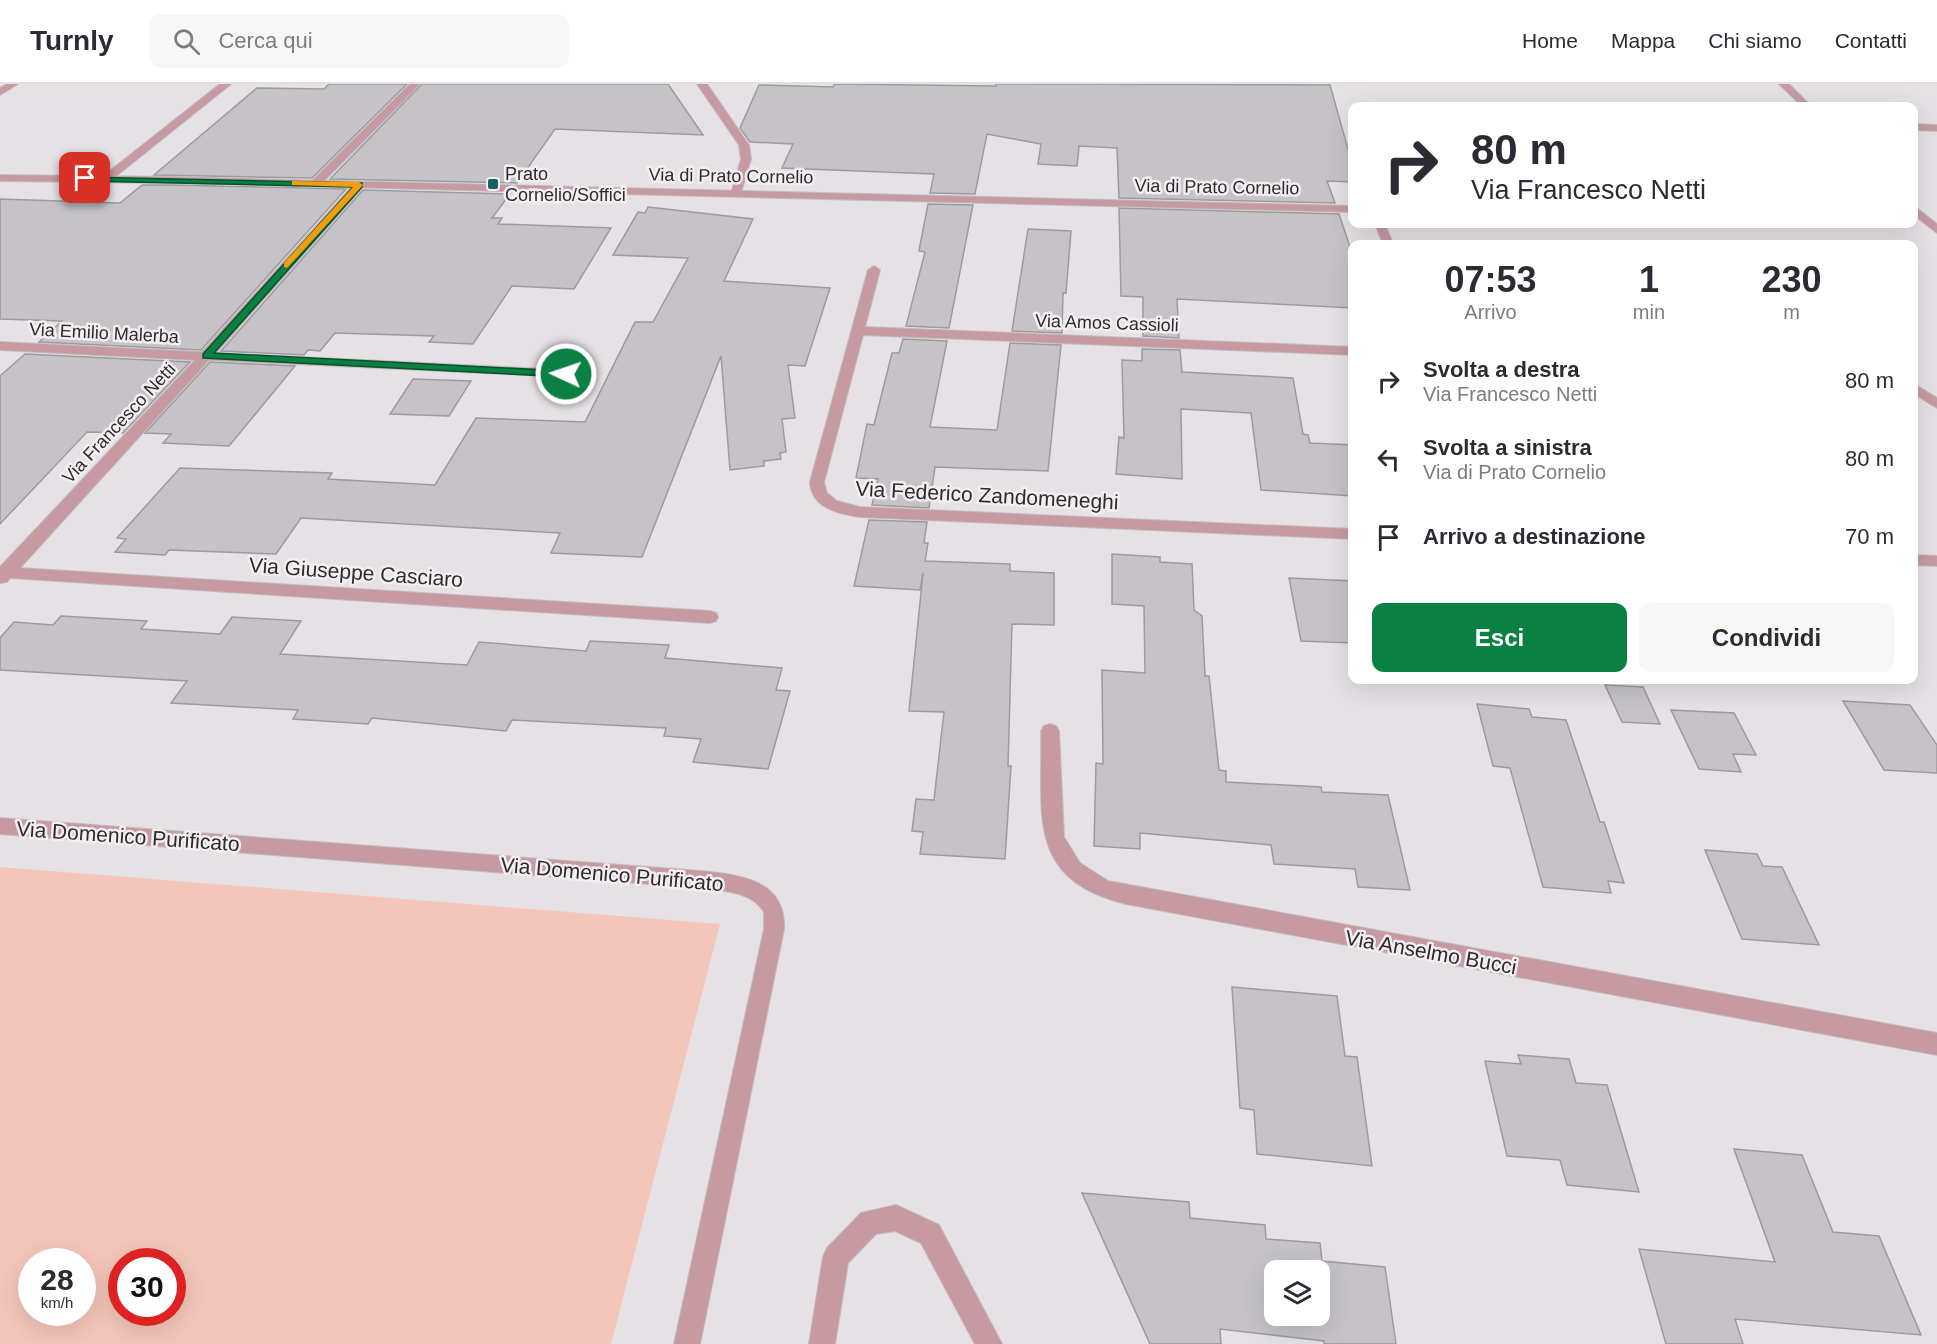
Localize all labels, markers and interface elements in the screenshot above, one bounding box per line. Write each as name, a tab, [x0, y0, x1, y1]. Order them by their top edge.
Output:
search box	[149, 14, 569, 68]
text: Turnly	[30, 25, 113, 56]
icon: search	[170, 25, 203, 58]
text: Cerca qui	[218, 28, 313, 53]
text: Home	[1522, 29, 1578, 52]
text: Mappa	[1611, 29, 1675, 52]
text: Chi siamo	[1708, 29, 1802, 52]
text: Contatti	[1835, 29, 1907, 52]
icon: right	[1372, 126, 1450, 204]
text: 80 m	[1471, 126, 1567, 173]
pin	[59, 152, 110, 203]
icon: arrive	[68, 161, 101, 194]
place label: Prato Cornelio/Soffici	[505, 164, 626, 205]
street label: Via di Prato Cornelio	[648, 165, 814, 187]
text: Via Francesco Netti	[1471, 175, 1706, 205]
street label: Via di Prato Cornelio	[1134, 176, 1300, 198]
marker: Prato Cornelio/Soffici	[486, 177, 500, 191]
text: 07:53	[1444, 259, 1536, 300]
text: 1	[1639, 259, 1659, 300]
text: 230	[1761, 259, 1822, 300]
text: Arrivo	[1464, 301, 1517, 323]
text: min	[1633, 301, 1665, 323]
text: m	[1783, 301, 1800, 323]
street label: Via Amos Cassioli	[1035, 310, 1179, 336]
street label: Via Emilio Malerba	[29, 319, 180, 347]
position arrow	[534, 342, 598, 406]
text: Svolta a destra	[1423, 357, 1580, 382]
street label: Via Francesco Netti	[58, 359, 180, 487]
icon: right	[1372, 365, 1405, 398]
text: 80 m	[1845, 368, 1894, 393]
text: Via Francesco Netti	[1423, 383, 1597, 405]
text: Svolta a sinistra	[1423, 435, 1592, 460]
icon: left	[1372, 443, 1405, 476]
text: 80 m	[1845, 446, 1894, 471]
text: Via di Prato Cornelio	[1423, 461, 1606, 483]
street label: Via Federico Zandomeneghi	[855, 477, 1119, 513]
icon: arrive	[1372, 521, 1405, 554]
text: Arrivo a destinazione	[1423, 524, 1646, 549]
text: 70 m	[1845, 524, 1894, 549]
street label: Via Giuseppe Casciaro	[248, 553, 464, 591]
button: Esci	[1372, 603, 1627, 672]
button: Condividi	[1639, 603, 1894, 672]
street label: Via Domenico Purificato	[16, 817, 240, 855]
street label: Via Domenico Purificato	[500, 853, 724, 895]
street label: Via Anselmo Bucci	[1344, 926, 1518, 978]
speed limit sign: 30	[108, 1248, 186, 1326]
map controls	[1264, 1260, 1330, 1326]
button: layers	[1264, 1260, 1330, 1326]
text: 28	[40, 1263, 74, 1296]
text: km/h	[41, 1294, 73, 1311]

